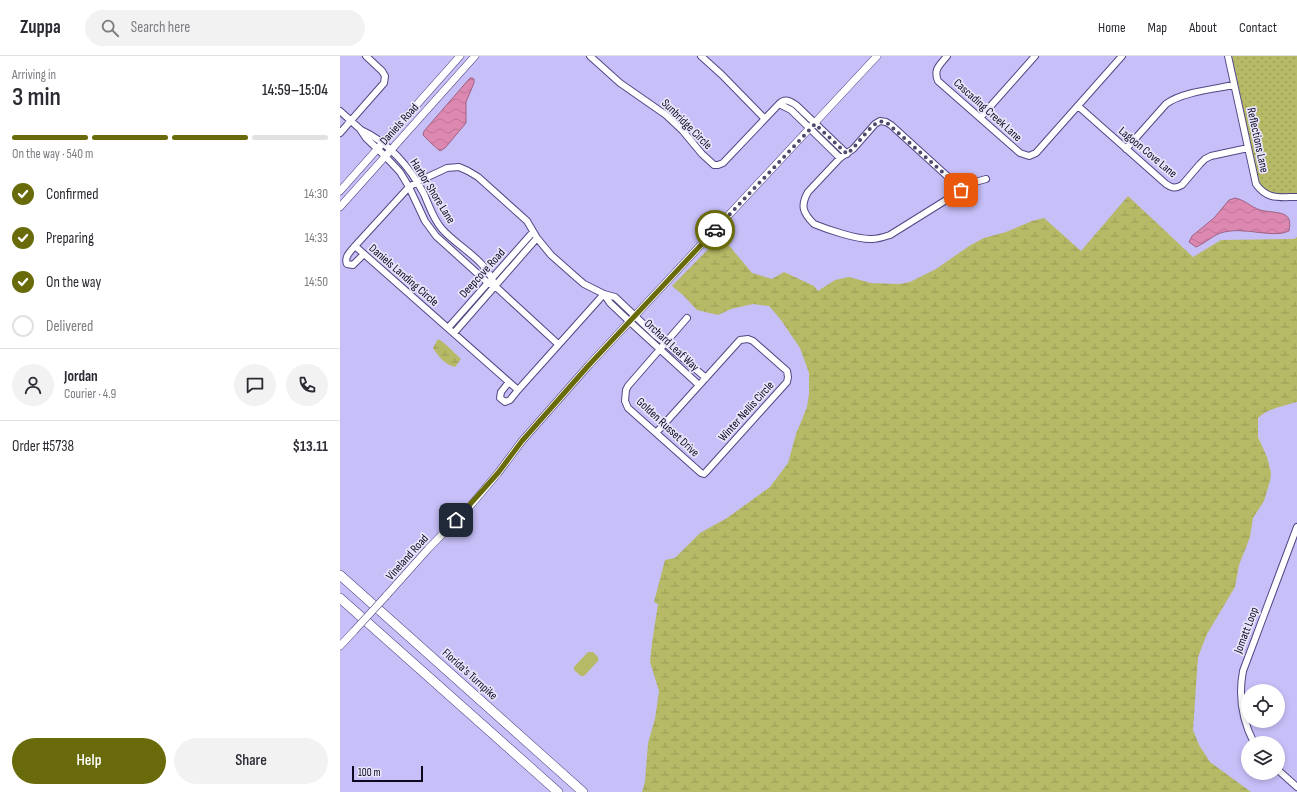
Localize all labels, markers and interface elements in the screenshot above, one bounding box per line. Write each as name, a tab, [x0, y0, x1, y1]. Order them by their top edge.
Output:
search box	[85, 10, 365, 46]
text: Zuppa	[20, 16, 61, 39]
icon: search	[99, 17, 121, 39]
text: Search here	[131, 18, 190, 37]
text: Home	[1098, 19, 1126, 36]
text: Map	[1148, 19, 1167, 36]
text: About	[1189, 19, 1217, 36]
text: Contact	[1239, 19, 1277, 36]
text: Arriving in	[12, 67, 56, 83]
street label: Cascading Creek Lane	[950, 76, 1025, 145]
text: 14:59–15:04	[262, 81, 328, 100]
text: 3 min	[12, 82, 61, 113]
street label: Sunbridge Circle	[658, 96, 715, 153]
street label: Daniels Road	[377, 100, 422, 148]
street label: Reflections Lane	[1243, 106, 1272, 174]
street label: Lagoon Cove Lane	[1115, 124, 1180, 181]
text: On the way · 540 m	[12, 146, 93, 162]
street label: Harbor Shore Lane	[407, 156, 459, 227]
pin	[944, 173, 978, 207]
icon: bag	[950, 179, 972, 201]
icon: check	[12, 183, 34, 205]
text: Confirmed	[46, 185, 99, 204]
text: 14:30	[304, 186, 328, 202]
courier	[695, 210, 735, 250]
icon: car	[704, 219, 726, 241]
icon: check	[12, 227, 34, 249]
text: Preparing	[46, 229, 94, 248]
text: 14:33	[305, 230, 328, 246]
street label: Daniels Landing Circle	[366, 241, 442, 310]
street label: Deepcove Road	[456, 245, 509, 301]
icon: check	[12, 271, 34, 293]
text: On the way	[46, 273, 101, 292]
text: 14:50	[305, 274, 328, 290]
street label: Orchard Leaf Way	[641, 316, 703, 375]
text: Delivered	[46, 317, 93, 336]
button: person	[12, 364, 54, 406]
button: chat	[234, 364, 276, 406]
button: phone	[286, 364, 328, 406]
text: Jordan	[64, 367, 98, 386]
street label: Winter Nellis Circle	[715, 378, 778, 445]
text: Courier · 4.9	[64, 386, 116, 402]
street label: Golden Russet Drive	[633, 394, 702, 460]
text: Order #5738	[12, 437, 74, 456]
text: $13.11	[292, 437, 328, 456]
pin	[439, 503, 473, 537]
icon: home	[445, 509, 467, 531]
street label: Vineland Road	[383, 531, 432, 583]
street label: Jomatt Loop	[1230, 605, 1262, 656]
street label: Florida's Turnpike	[439, 646, 501, 703]
map controls	[1241, 684, 1285, 780]
button: locate	[1241, 684, 1285, 728]
button: layers	[1241, 736, 1285, 780]
button: Help	[12, 738, 166, 784]
button: Share	[174, 738, 328, 784]
scale bar	[352, 764, 423, 783]
text: 100 m	[358, 766, 380, 779]

